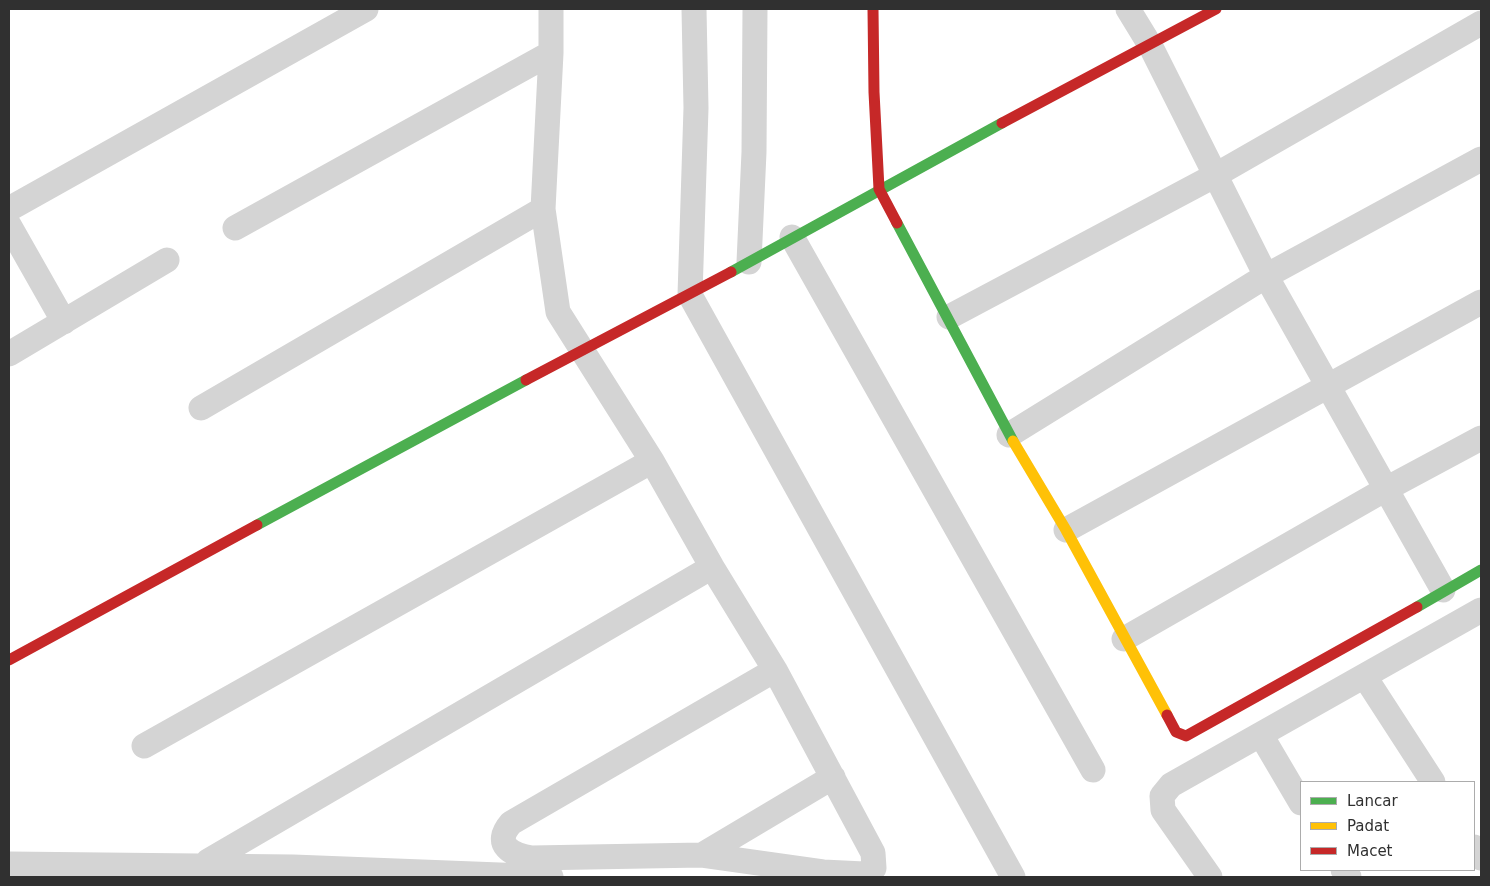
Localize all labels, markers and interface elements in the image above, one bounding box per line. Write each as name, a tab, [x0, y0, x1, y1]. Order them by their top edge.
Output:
legend	[1300, 781, 1475, 871]
text: Lancar	[1347, 792, 1398, 810]
text: Padat	[1347, 817, 1389, 835]
text: Macet	[1347, 842, 1393, 860]

